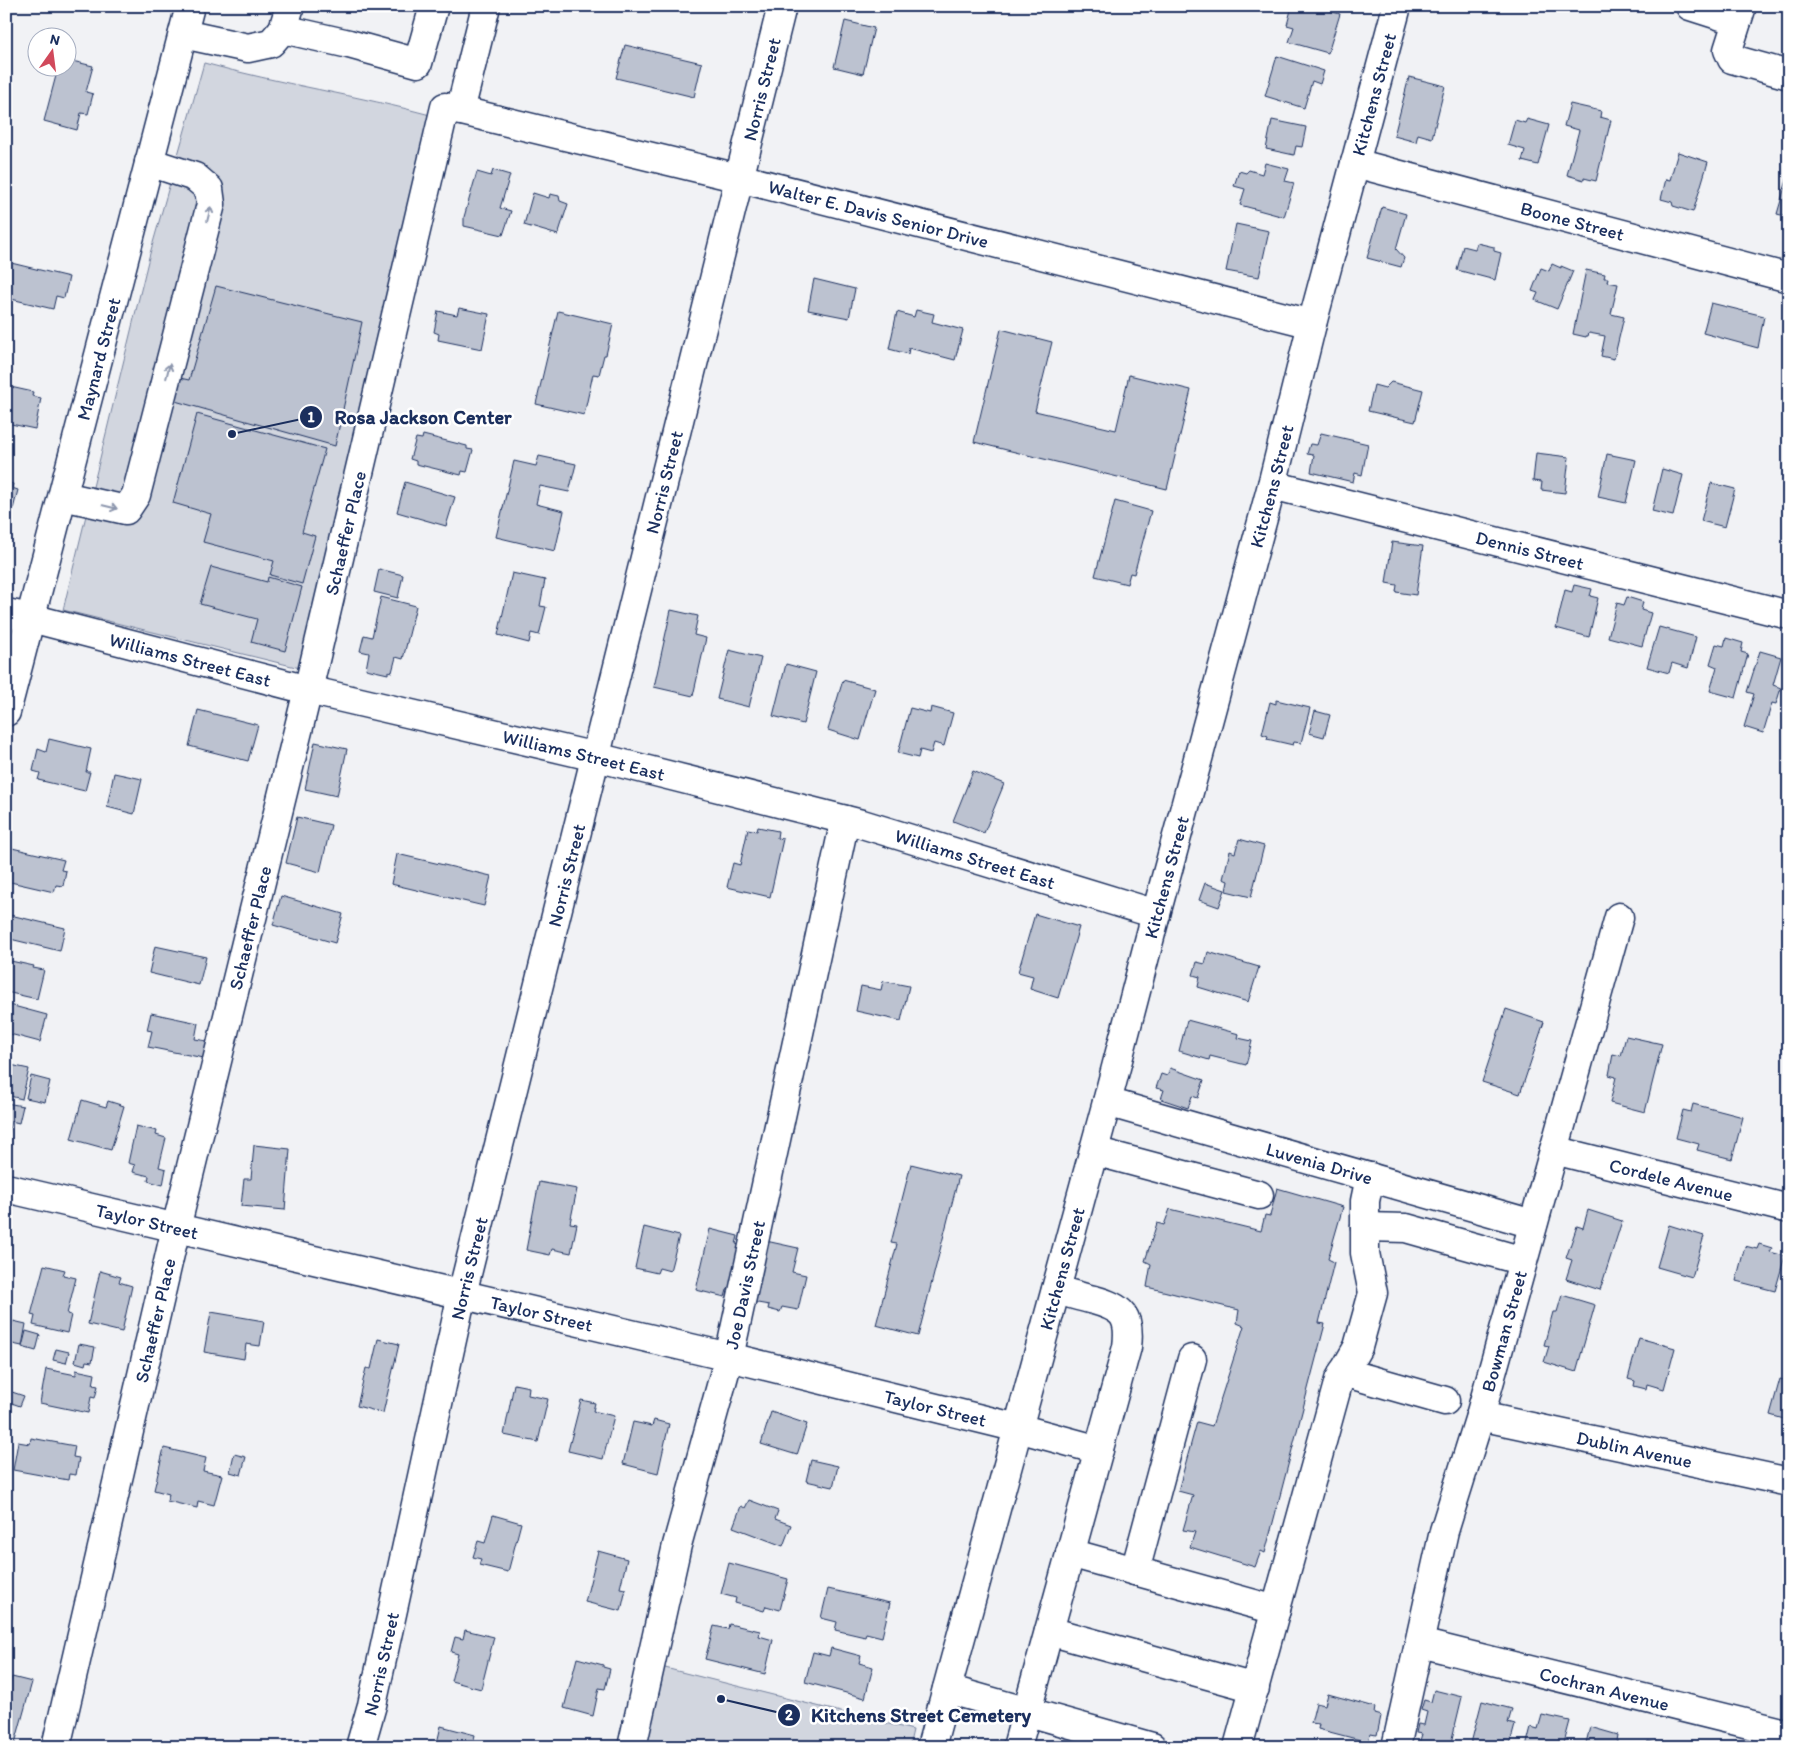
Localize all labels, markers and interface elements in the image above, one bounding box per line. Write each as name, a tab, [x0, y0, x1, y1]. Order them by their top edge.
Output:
north arrow	[28, 28, 78, 78]
text: N	[48, 30, 62, 49]
street label: Kitchens Street	[1346, 30, 1401, 158]
street label: Norris Street	[737, 35, 785, 143]
street label: Walter E. Davis Senior Drive	[766, 174, 991, 253]
street label: Boone Street	[1518, 196, 1627, 245]
one-way arrow	[205, 206, 214, 222]
street label: Maynard Street	[71, 295, 125, 423]
one-way arrow	[164, 363, 174, 379]
callout: Rosa Jackson Center	[299, 399, 522, 434]
text: Rosa Jackson Center	[334, 405, 512, 429]
text: 1	[308, 408, 315, 426]
street label: Kitchens Street	[1244, 422, 1298, 550]
street label: Norris Street	[640, 428, 688, 536]
street label: Schaeffer Place	[319, 469, 371, 597]
one-way arrow	[102, 503, 118, 512]
street label: Dennis Street	[1473, 525, 1586, 575]
street label: Williams Street East	[107, 627, 274, 691]
street label: Williams Street East	[500, 724, 667, 785]
street label: Kitchens Street	[1139, 813, 1194, 941]
street label: Norris Street	[542, 821, 590, 929]
street label: Williams Street East	[892, 823, 1058, 894]
street label: Schaeffer Place	[223, 863, 276, 992]
street label: Luvenia Drive	[1264, 1137, 1375, 1189]
street label: Cordele Avenue	[1607, 1153, 1736, 1206]
street label: Taylor Street	[94, 1198, 201, 1244]
street label: Kitchens Street	[1034, 1205, 1089, 1332]
street label: Norris Street	[445, 1214, 492, 1322]
street label: Joe Davis Street	[720, 1218, 770, 1351]
street label: Schaeffer Place	[129, 1256, 180, 1385]
street label: Bowman Street	[1476, 1268, 1532, 1394]
street label: Taylor Street	[488, 1290, 595, 1336]
street label: Taylor Street	[882, 1384, 989, 1431]
street label: Dublin Avenue	[1574, 1425, 1695, 1473]
street label: Norris Street	[358, 1610, 404, 1718]
street label: Cochran Avenue	[1537, 1661, 1672, 1716]
callout: Kitchens Street Cemetery	[776, 1698, 1041, 1733]
text: Kitchens Street Cemetery	[811, 1703, 1032, 1728]
text: 2	[785, 1706, 793, 1724]

